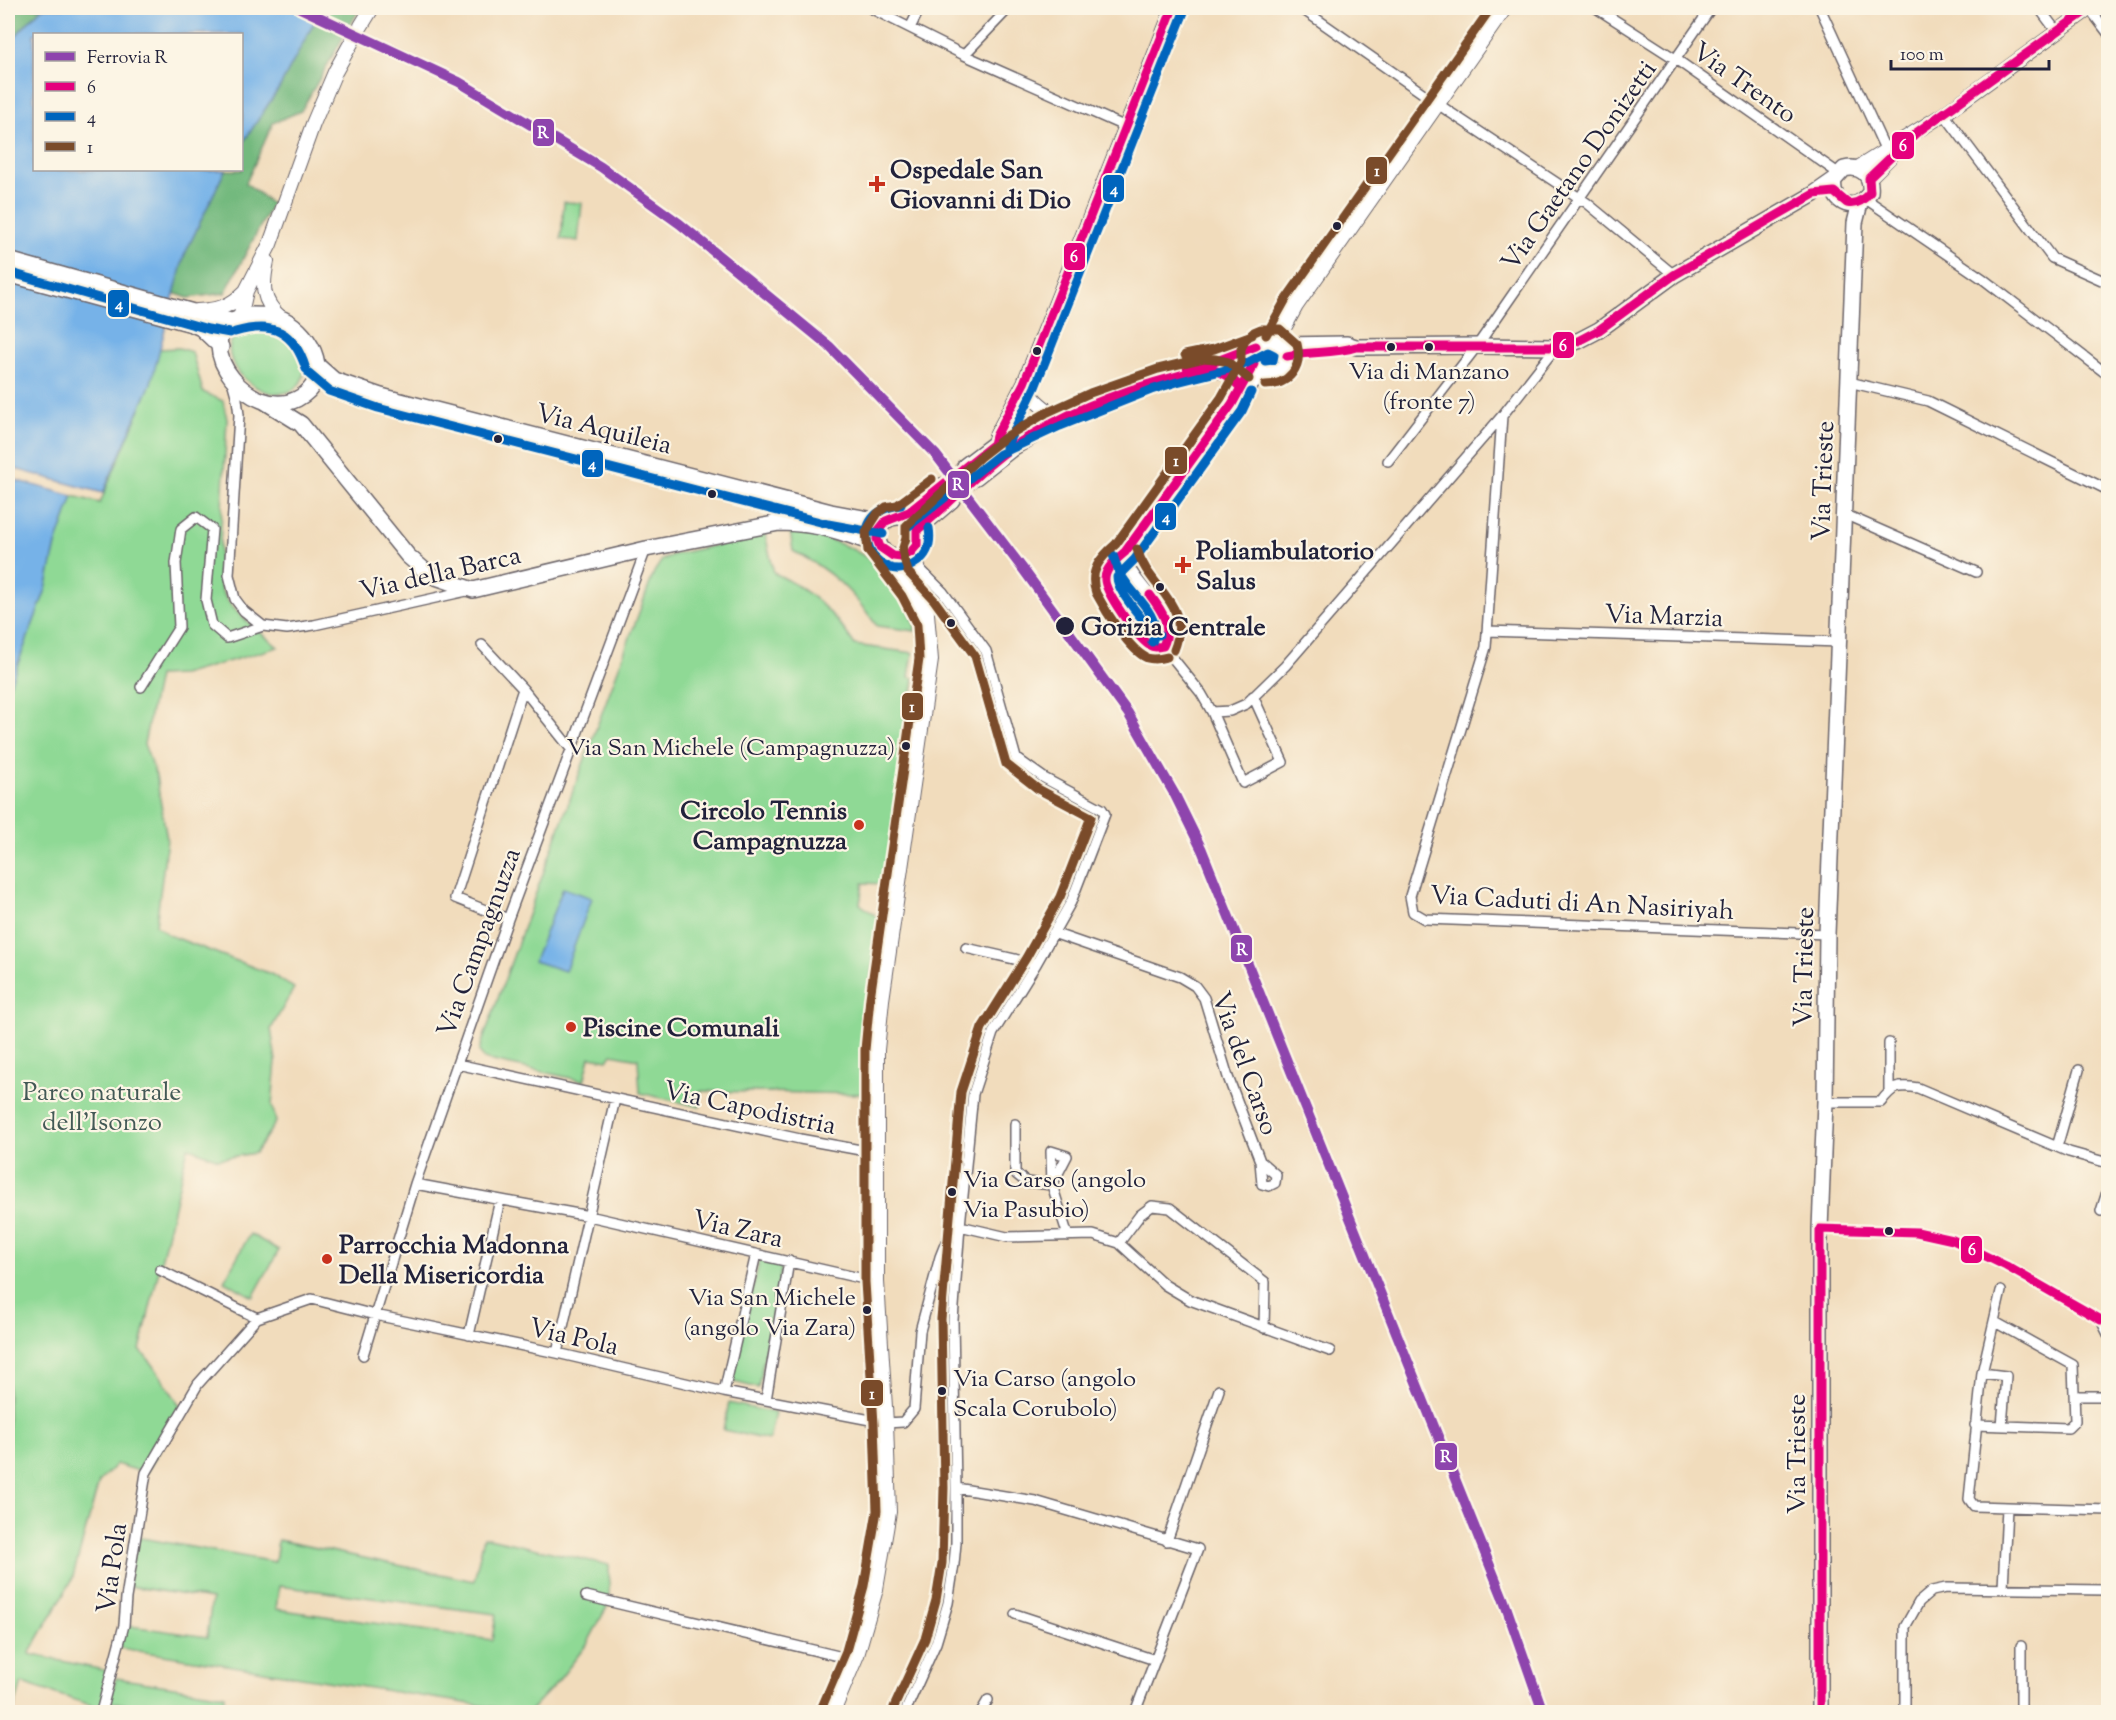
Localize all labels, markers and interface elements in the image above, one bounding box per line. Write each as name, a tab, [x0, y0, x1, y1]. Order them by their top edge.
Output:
legend	[33, 33, 243, 171]
scale bar	[1891, 33, 2048, 71]
street label: Via Trento	[1684, 34, 1804, 134]
text: 100 m	[1900, 43, 1944, 69]
text: Ferrovia R	[87, 46, 168, 72]
street label: Via Gaetano Donizetti	[1493, 54, 1667, 279]
text: 6	[87, 76, 96, 102]
text: 4	[87, 106, 96, 132]
line badge: R	[532, 118, 555, 147]
text: R	[537, 123, 549, 146]
line badge: 6	[1891, 131, 1915, 160]
text: 1	[87, 136, 93, 162]
text: 6	[1899, 136, 1907, 159]
place label: Ospedale San Giovanni di Dio	[890, 153, 1071, 220]
line badge: 1	[1365, 156, 1388, 185]
text: 1	[1374, 161, 1380, 184]
line badge: 4	[1102, 174, 1125, 203]
marker: Ospedale San Giovanni di Dio	[868, 175, 886, 193]
text: 4	[1109, 179, 1118, 202]
unlabelled marker	[1331, 220, 1343, 232]
line badge: 6	[1063, 242, 1086, 271]
text: 6	[1070, 247, 1078, 270]
line badge: 4	[107, 289, 130, 318]
text: 4	[114, 294, 123, 317]
line badge: 6	[1552, 331, 1575, 359]
text: 6	[1559, 336, 1567, 359]
unlabelled marker	[1385, 341, 1397, 353]
marker: Via di Manzano (fronte 7)	[1423, 341, 1435, 353]
unlabelled marker	[1031, 345, 1043, 357]
place label: Via di Manzano (fronte 7)	[1349, 356, 1509, 420]
street label: Via Aquileia	[531, 396, 675, 465]
street label: Via Trieste	[1804, 420, 1845, 542]
unlabelled marker	[492, 433, 504, 445]
line badge: 1	[1164, 446, 1188, 475]
line badge: 4	[581, 449, 604, 478]
text: 1	[1173, 451, 1179, 474]
text: 4	[587, 454, 596, 477]
line badge: R	[947, 470, 970, 499]
text: R	[952, 475, 964, 498]
unlabelled marker	[706, 488, 718, 500]
line badge: 4	[1154, 502, 1177, 531]
text: 4	[1161, 507, 1170, 530]
place label: Poliambulatorio Salus	[1196, 534, 1374, 601]
street label: Via della Barca	[356, 538, 525, 611]
marker: Poliambulatorio Salus	[1174, 556, 1192, 574]
unlabelled marker	[1154, 581, 1166, 593]
street label: Via Marzia	[1604, 597, 1724, 638]
place label: Gorizia Centrale	[1081, 610, 1266, 647]
marker: Gorizia Centrale	[1054, 615, 1076, 637]
unlabelled marker	[945, 617, 957, 629]
line badge: 1	[901, 692, 924, 721]
text: 1	[909, 697, 915, 720]
place label: Via San Michele (Campagnuzza)	[567, 732, 895, 766]
marker: Via San Michele (Campagnuzza)	[900, 740, 912, 752]
place label: Circolo Tennis Campagnuzza	[680, 794, 847, 861]
marker: Circolo Tennis Campagnuzza	[852, 818, 866, 832]
street label: Via Campagnuzza	[429, 843, 532, 1043]
street label: Via Caduti di An Nasiriyah	[1429, 878, 1735, 931]
street label: Via Trieste	[1786, 906, 1825, 1028]
line badge: R	[1230, 934, 1253, 963]
text: R	[1236, 940, 1248, 963]
street label: Via del Carso	[1201, 987, 1287, 1141]
place label: Piscine Comunali	[583, 1011, 780, 1048]
marker: Piscine Comunali	[564, 1020, 578, 1034]
street label: Via Capodistria	[660, 1073, 839, 1146]
park label: Parco naturale dell'Isonzo	[23, 1075, 182, 1142]
place label: Via Carso (angolo Via Pasubio)	[963, 1164, 1146, 1228]
marker: Via Carso (angolo Via Pasubio)	[946, 1186, 958, 1198]
street label: Via Zara	[688, 1202, 787, 1259]
unlabelled marker	[1883, 1225, 1895, 1237]
place label: Parrocchia Madonna Della Misericordia	[339, 1228, 569, 1295]
line badge: 6	[1960, 1235, 1983, 1264]
text: 6	[1968, 1240, 1976, 1263]
marker: Parrocchia Madonna Della Misericordia	[320, 1252, 334, 1266]
place label: Via San Michele (angolo Via Zara)	[683, 1282, 856, 1346]
marker: Via San Michele (angolo Via Zara)	[861, 1304, 873, 1316]
street label: Via Pola	[525, 1310, 622, 1367]
place label: Via Carso (angolo Scala Corubolo)	[953, 1363, 1136, 1427]
line badge: 1	[860, 1379, 884, 1407]
text: 1	[869, 1384, 875, 1407]
marker: Via Carso (angolo Scala Corubolo)	[936, 1385, 948, 1397]
street label: Via Trieste	[1780, 1394, 1817, 1514]
line badge: R	[1434, 1442, 1458, 1471]
text: R	[1440, 1447, 1452, 1470]
street label: Via Pola	[89, 1521, 138, 1616]

